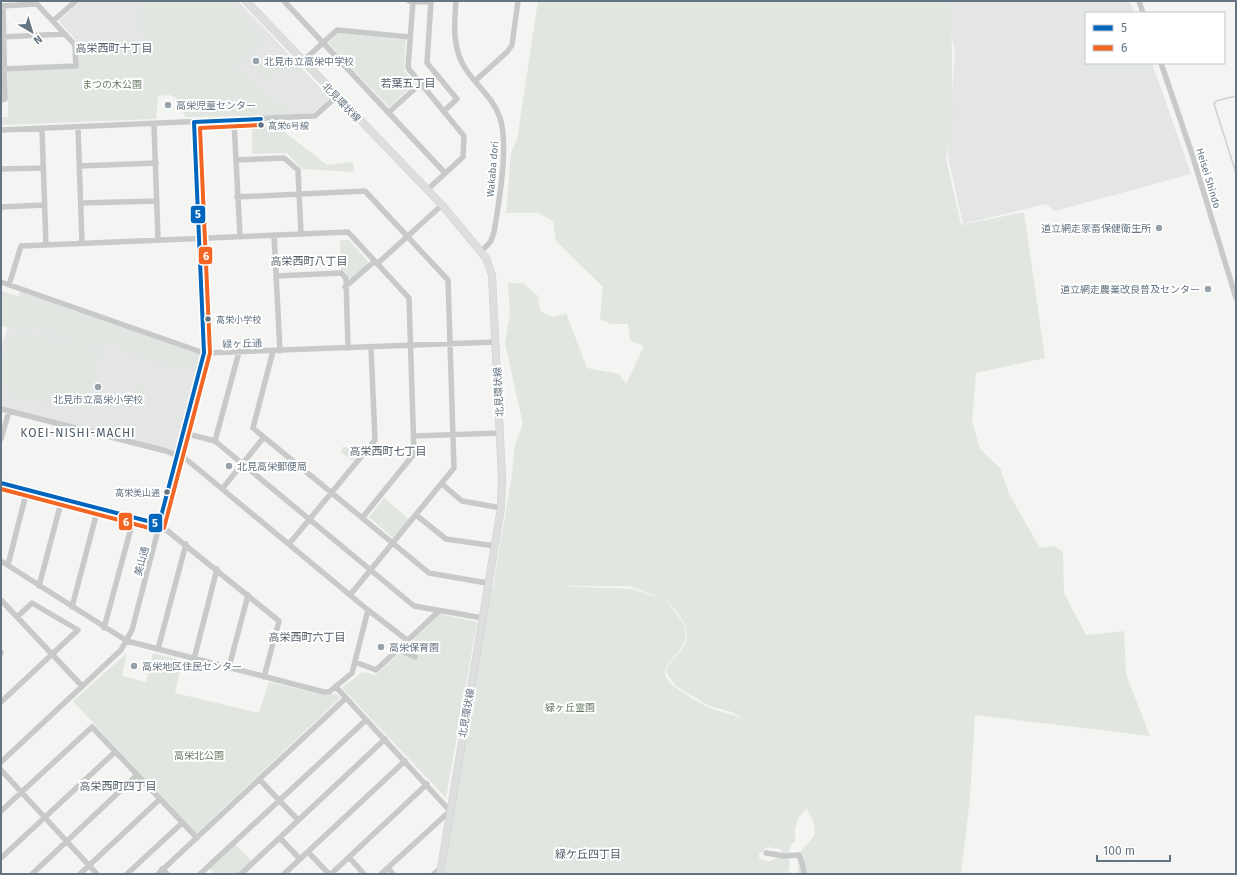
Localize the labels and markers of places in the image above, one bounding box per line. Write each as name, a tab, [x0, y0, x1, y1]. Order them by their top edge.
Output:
marker: 北見市立高栄中学校	[251, 56, 261, 66]
place label: 北見市立高栄中学校	[264, 56, 354, 68]
marker: 高栄児童センター	[163, 100, 173, 110]
place label: 高栄児童センター	[176, 100, 256, 112]
marker: 高栄6号線	[256, 120, 266, 130]
place label: 高栄6号線	[268, 121, 310, 131]
place label: 道立網走家畜保健衛生所	[1041, 223, 1151, 235]
marker: 道立網走家畜保健衛生所	[1154, 223, 1164, 233]
place label: 道立網走農業改良普及センター	[1060, 284, 1200, 296]
marker: 道立網走農業改良普及センター	[1203, 284, 1213, 294]
marker: 高栄小学校	[203, 314, 213, 324]
place label: 高栄小学校	[216, 315, 261, 325]
marker: 北見市立高栄小学校	[93, 382, 103, 392]
place label: 北見市立高栄小学校	[53, 394, 143, 406]
marker: 北見高栄郵便局	[224, 461, 234, 471]
place label: 北見高栄郵便局	[237, 461, 307, 473]
marker: 高栄美山通	[162, 487, 172, 497]
place label: 高栄美山通	[115, 488, 160, 498]
marker: 高栄保育園	[376, 642, 386, 652]
place label: 高栄保育園	[389, 642, 439, 654]
marker: 高栄地区住民センター	[129, 661, 139, 671]
place label: 高栄地区住民センター	[142, 661, 242, 673]

